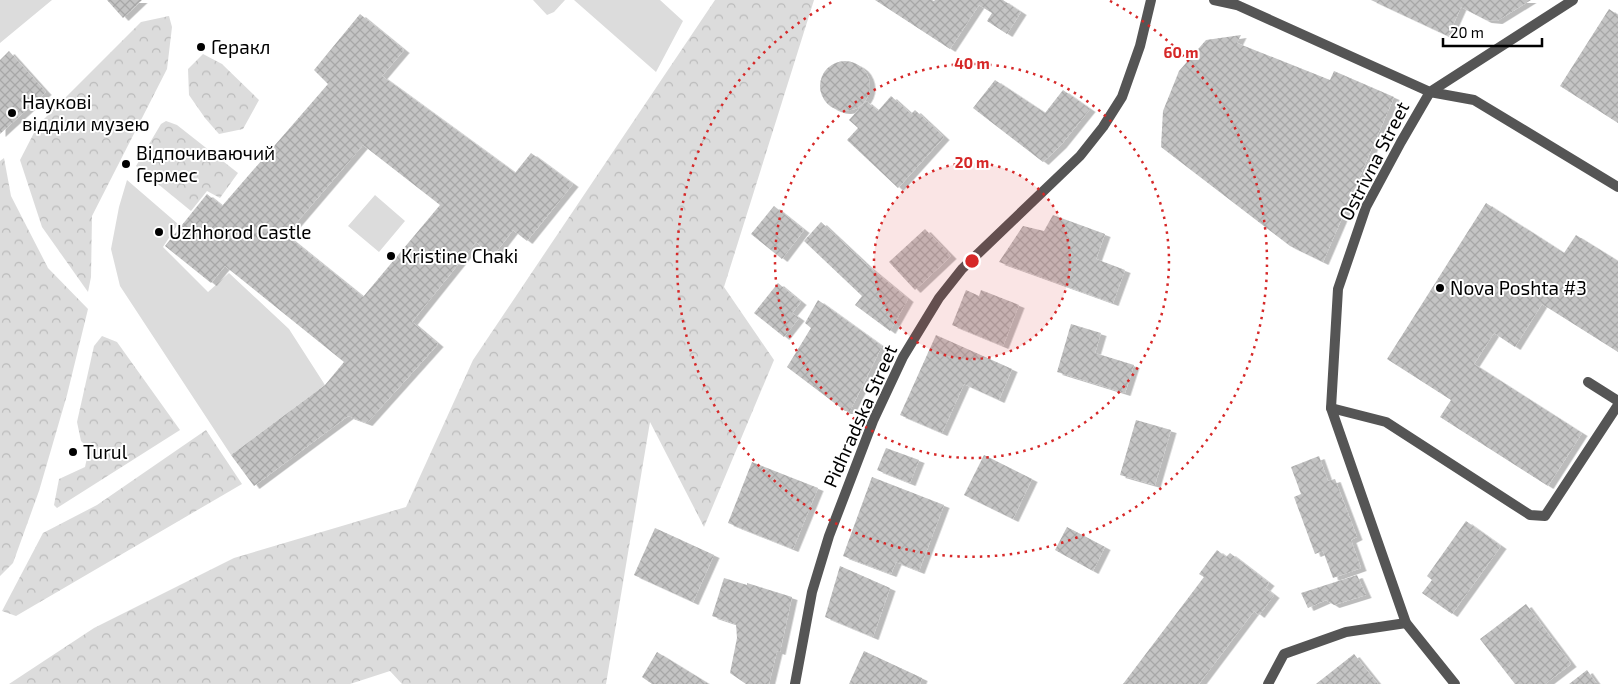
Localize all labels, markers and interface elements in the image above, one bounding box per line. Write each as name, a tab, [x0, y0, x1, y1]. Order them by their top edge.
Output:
scale bar	[1443, 15, 1542, 47]
text: 20 m	[1450, 23, 1484, 41]
place label: Геракл	[211, 35, 271, 58]
marker: Геракл	[195, 41, 207, 53]
text: 60 m	[1164, 43, 1198, 61]
text: 40 m	[954, 54, 990, 72]
place label: Наукові відділи музею	[22, 90, 150, 136]
street label: Ostrivna Street	[1334, 97, 1413, 224]
marker: Наукові відділи музею	[6, 107, 18, 119]
place label: Відпочиваючий Гермес	[136, 141, 275, 186]
text: 20 m	[955, 153, 989, 171]
marker: Відпочиваючий Гермес	[120, 158, 132, 170]
place label: Uzhhorod Castle	[169, 220, 312, 243]
marker: Uzhhorod Castle	[153, 226, 165, 238]
place label: Kristine Chaki	[401, 244, 518, 267]
marker: Kristine Chaki	[385, 250, 397, 262]
centre of rings	[963, 252, 981, 270]
place label: Nova Poshta #3	[1450, 276, 1587, 299]
marker: Nova Poshta #3	[1434, 282, 1446, 294]
street label: Pidhradska Street	[818, 341, 901, 491]
place label: Turul	[83, 440, 128, 463]
marker: Turul	[67, 446, 79, 458]

